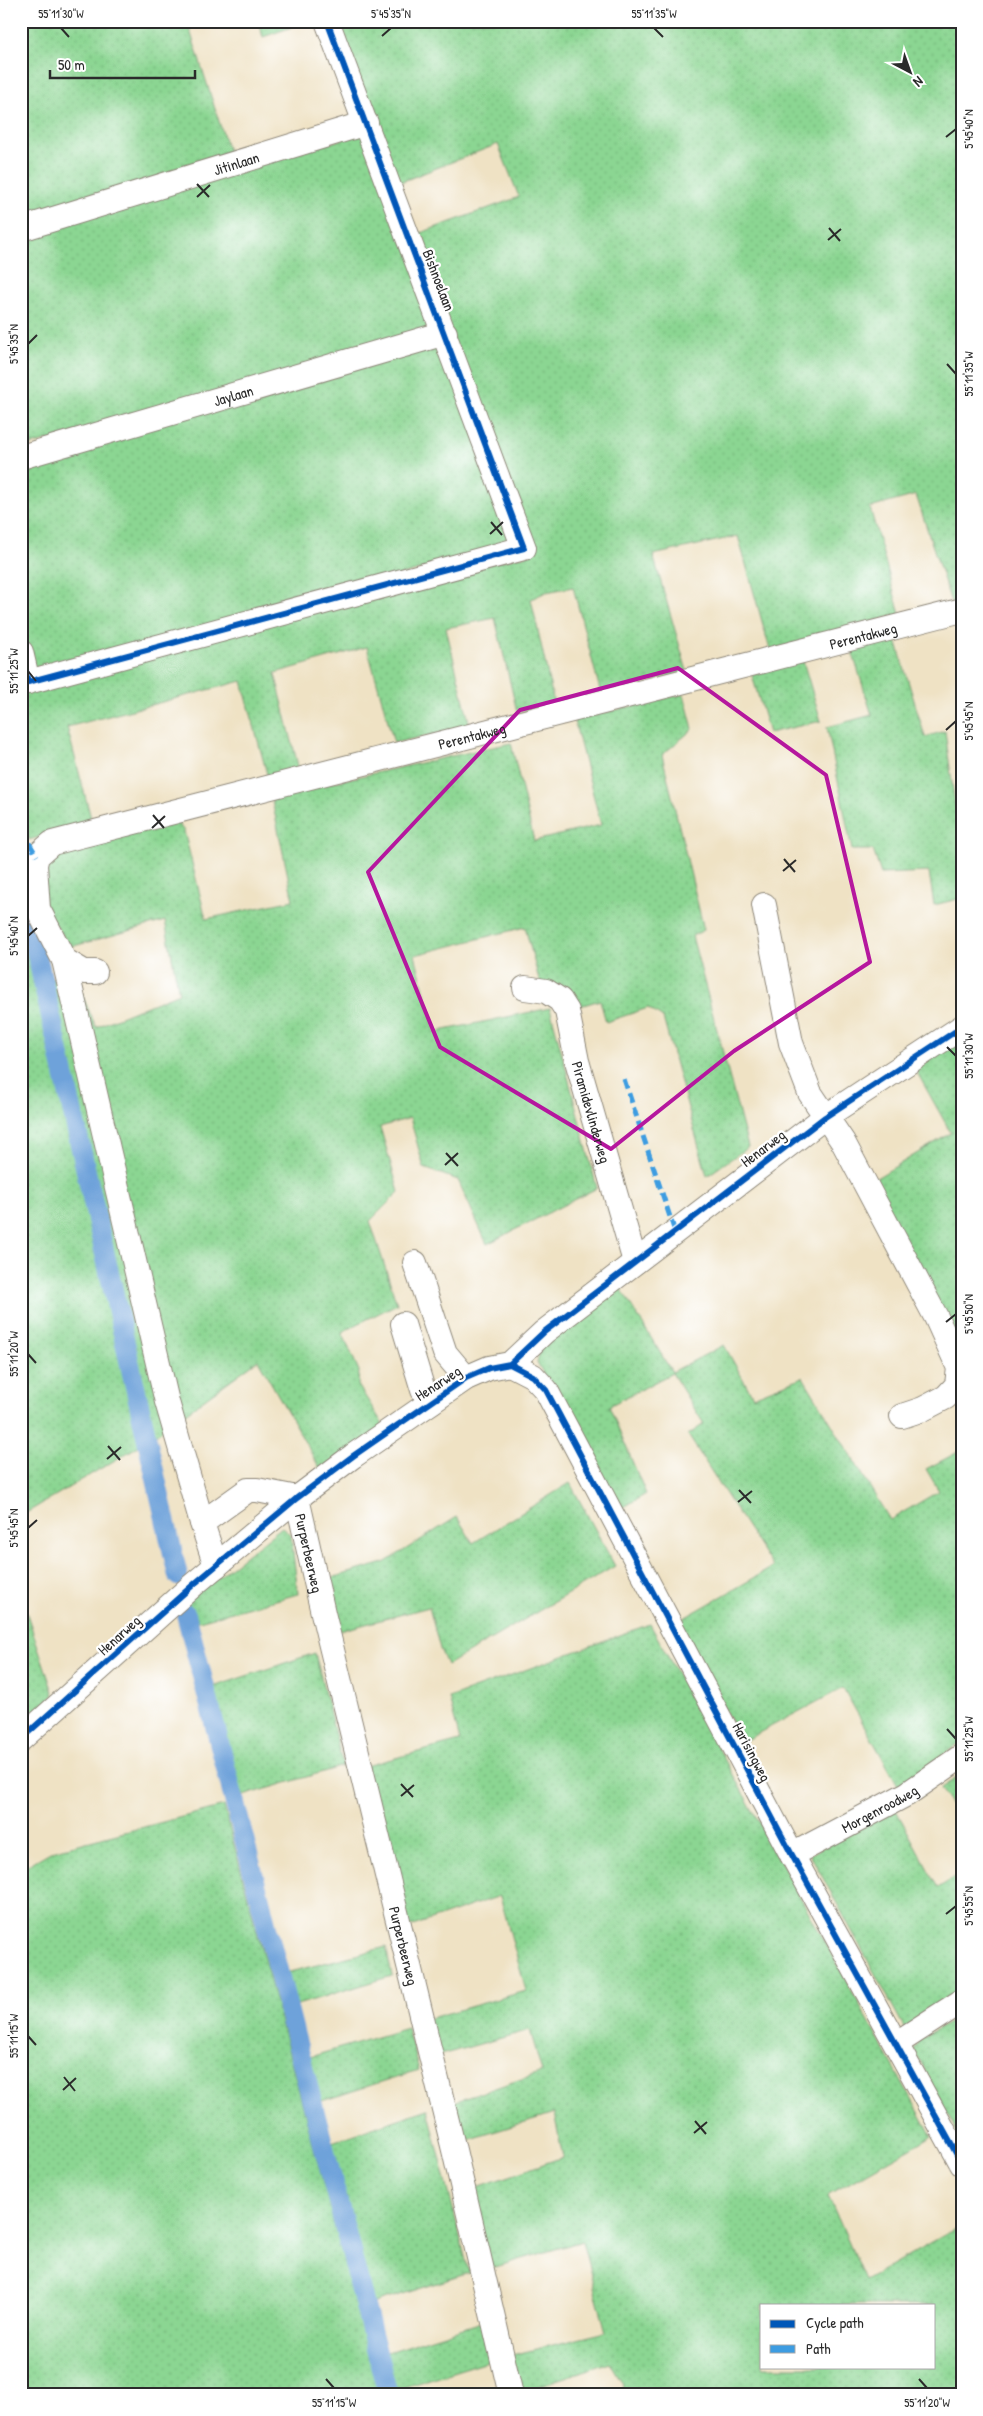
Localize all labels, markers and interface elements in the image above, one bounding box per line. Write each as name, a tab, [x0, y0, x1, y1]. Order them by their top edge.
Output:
text: 55°11'30"W	[38, 5, 84, 22]
text: 5°45'35"N	[371, 5, 411, 22]
text: 55°11'35"W	[631, 5, 677, 22]
scale bar	[50, 48, 195, 80]
north arrow	[886, 48, 936, 98]
text: 50 m	[58, 54, 85, 75]
text: N	[909, 73, 928, 92]
text: 5°45'40"N	[960, 109, 977, 149]
street label: Jitinlaan	[211, 146, 262, 180]
street label: Bishnoelaan	[418, 246, 460, 314]
text: 5°45'35"N	[5, 324, 22, 364]
text: 55°11'35"W	[960, 351, 977, 397]
street label: Jaylaan	[211, 379, 256, 411]
street label: Perentakweg	[827, 617, 899, 654]
text: 55°11'25"W	[5, 648, 22, 694]
text: 5°45'45"N	[960, 701, 977, 741]
street label: Perentakweg	[436, 717, 508, 754]
text: 5°45'40"N	[5, 916, 22, 956]
text: 55°11'30"W	[960, 1033, 977, 1079]
street label: Piramidevlinderweg	[567, 1059, 616, 1166]
street label: Henarweg	[736, 1124, 790, 1172]
text: 5°45'50"N	[960, 1294, 977, 1334]
text: 55°11'20"W	[5, 1331, 22, 1377]
street label: Henarweg	[411, 1360, 465, 1406]
text: 5°45'45"N	[5, 1508, 22, 1548]
street label: Purperbeerweg	[290, 1511, 329, 1595]
street label: Henarweg	[93, 1610, 145, 1660]
text: 55°11'25"W	[960, 1716, 977, 1762]
street label: Harisingweg	[728, 1719, 776, 1786]
street label: Morgenroodweg	[838, 1779, 922, 1837]
text: 5°45'55"N	[960, 1886, 977, 1926]
street label: Purperbeerweg	[384, 1904, 424, 1988]
text: 55°11'15"W	[5, 2013, 22, 2058]
legend	[760, 2304, 936, 2368]
text: Cycle path	[806, 2312, 864, 2333]
text: Path	[806, 2338, 831, 2359]
text: 55°11'15"W	[312, 2394, 357, 2411]
text: 55°11'20"W	[904, 2394, 950, 2411]

